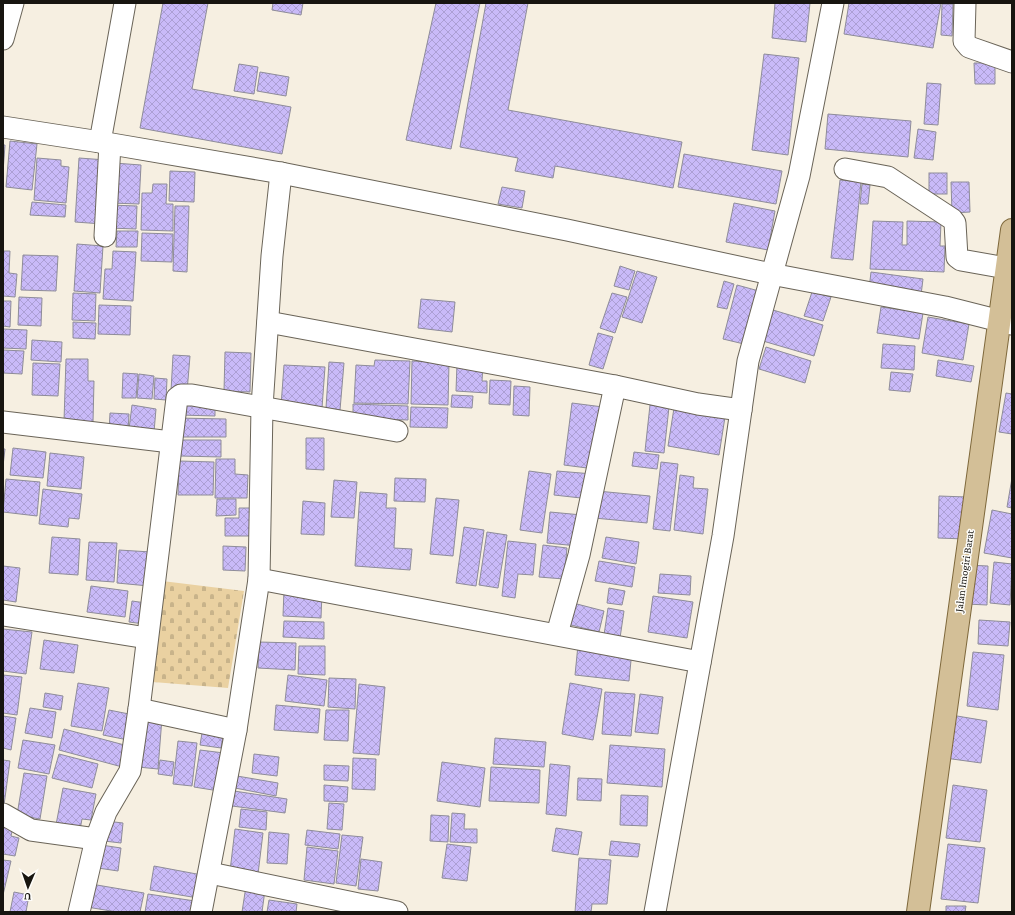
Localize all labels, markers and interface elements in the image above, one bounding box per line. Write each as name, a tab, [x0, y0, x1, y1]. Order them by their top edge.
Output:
street label: Jalan Imogiri Barat	[952, 529, 977, 614]
north arrow	[8, 867, 48, 907]
text: U	[23, 891, 32, 903]

